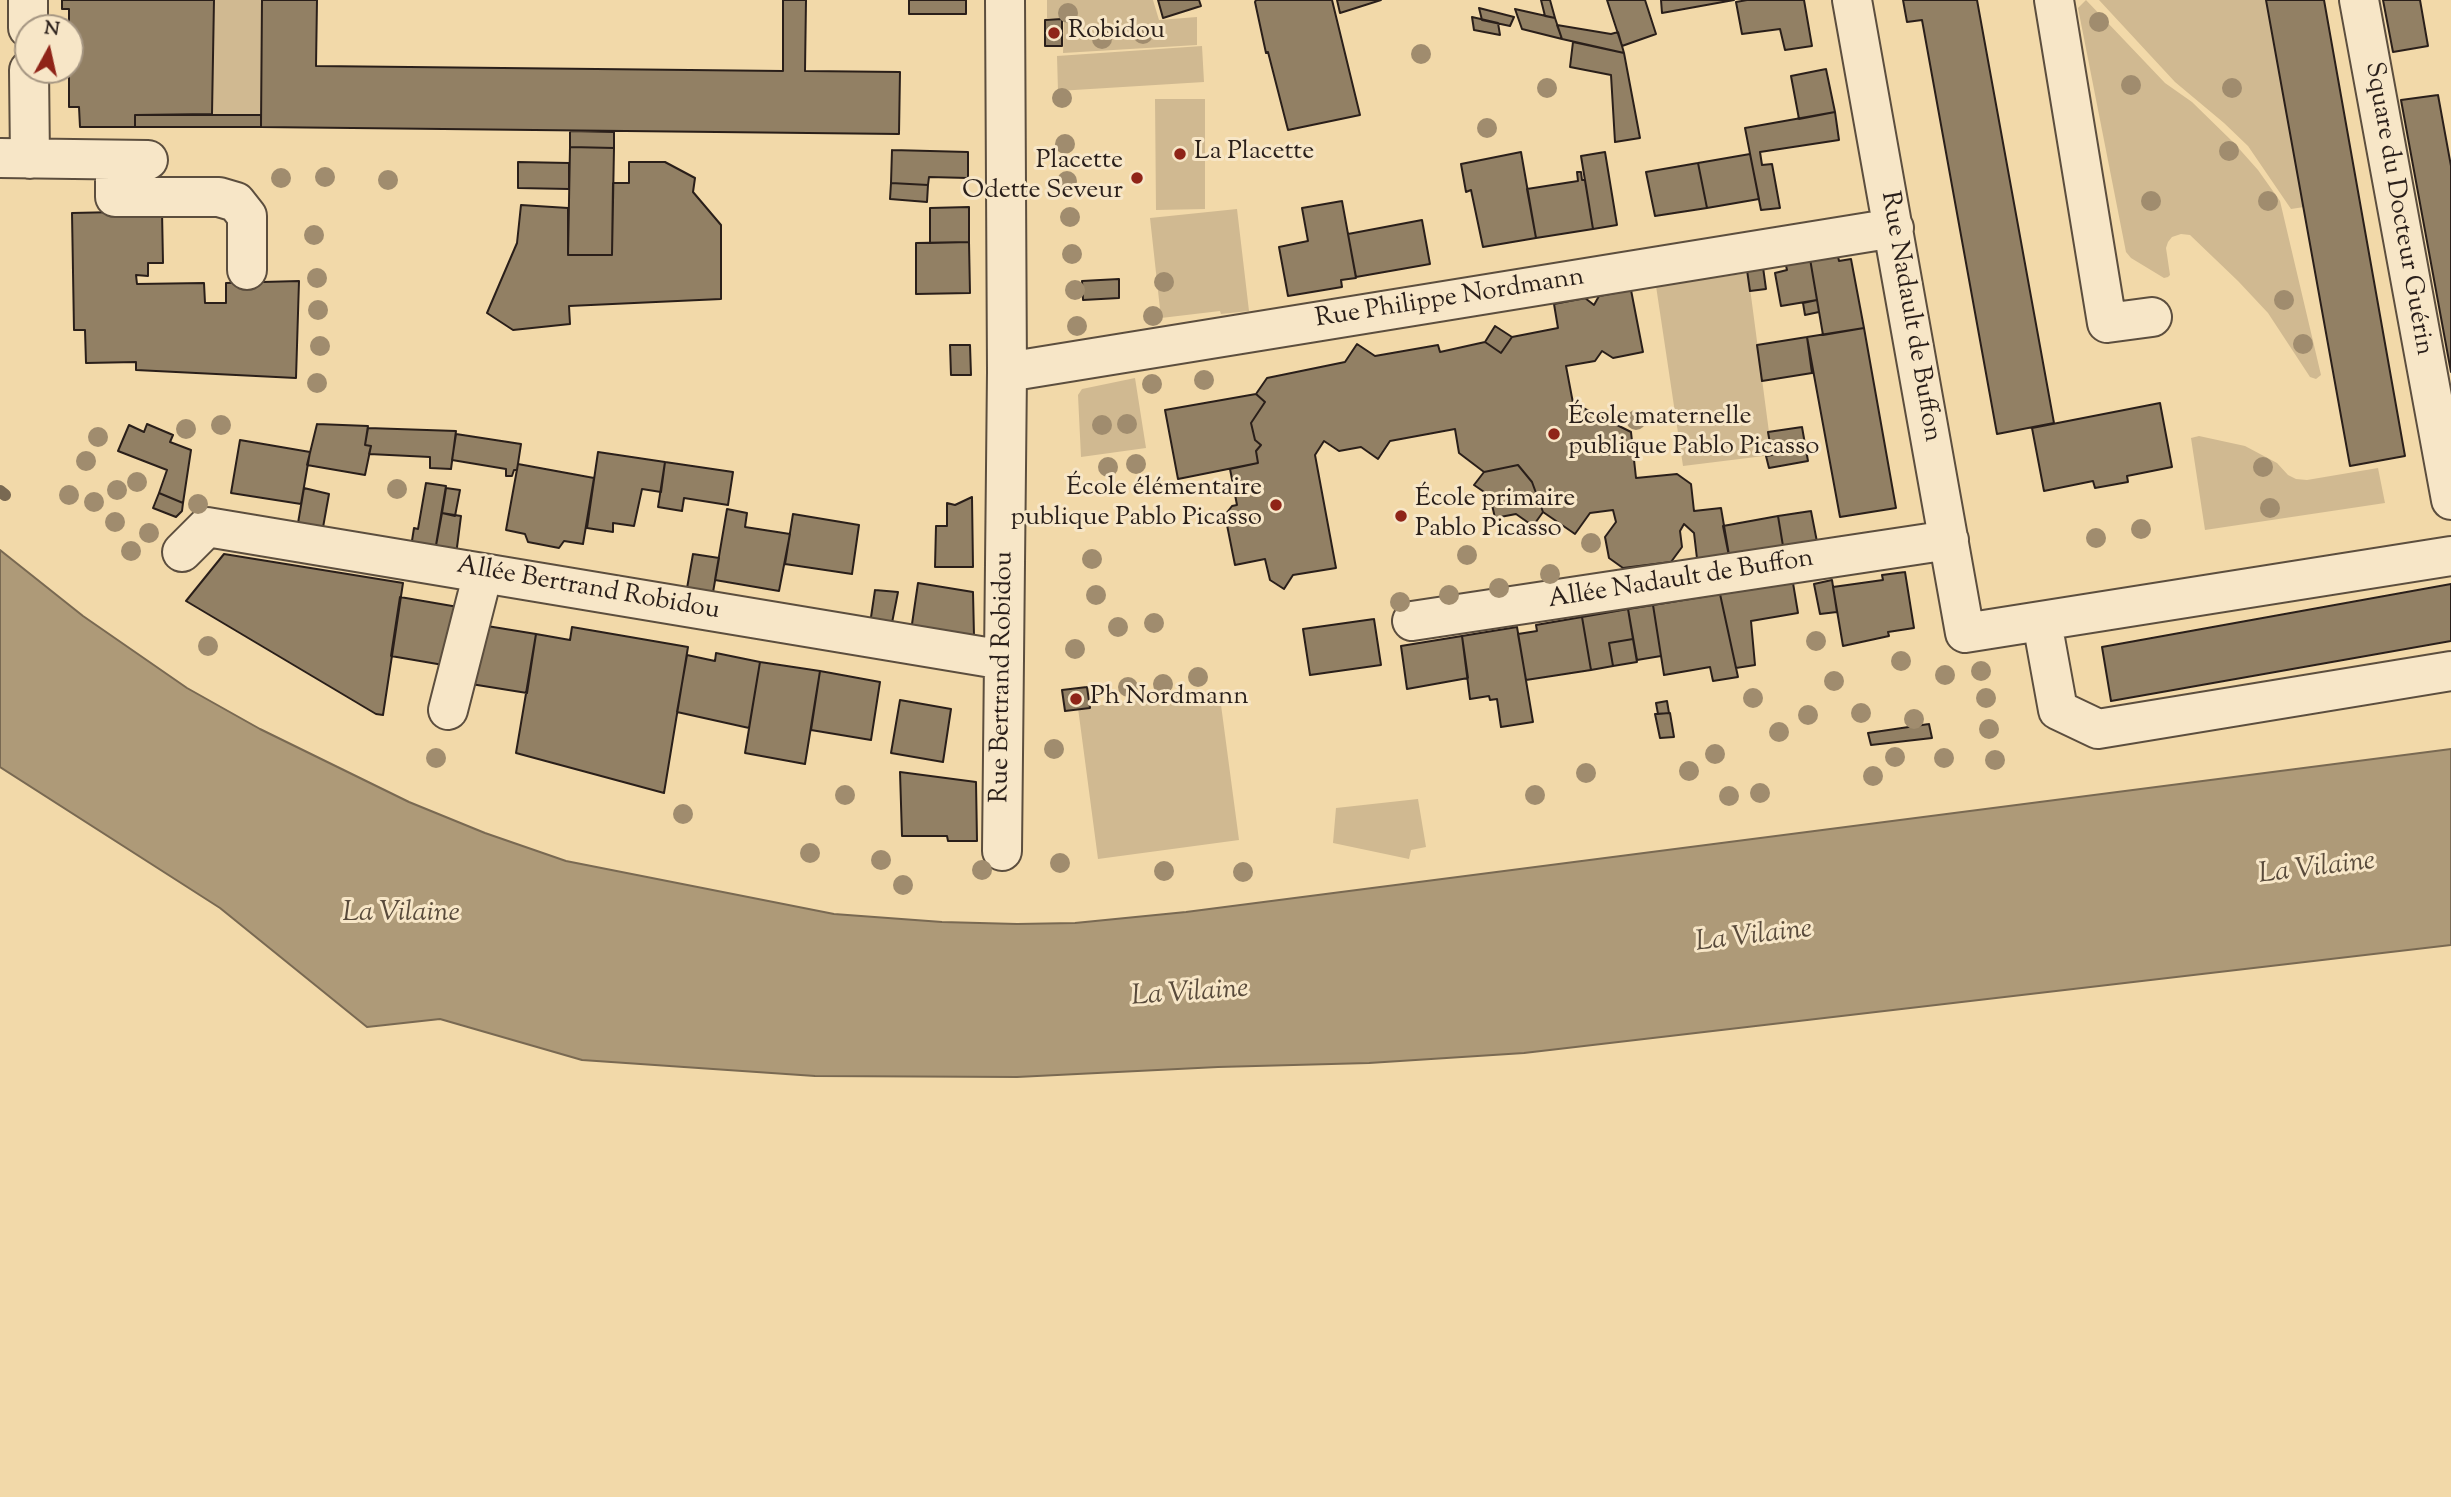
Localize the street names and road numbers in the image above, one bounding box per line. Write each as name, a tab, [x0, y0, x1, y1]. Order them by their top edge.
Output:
street label: Square du Docteur Guérin	[2356, 60, 2438, 358]
street label: Rue Nadault de Buffon	[1872, 189, 1946, 445]
street label: Rue Philippe Nordmann	[1313, 263, 1587, 337]
street label: Allée Nadault de Buffon	[1546, 545, 1816, 617]
street label: Rue Bertrand Robidou	[986, 551, 1022, 803]
street label: Allée Bertrand Robidou	[454, 552, 722, 628]

